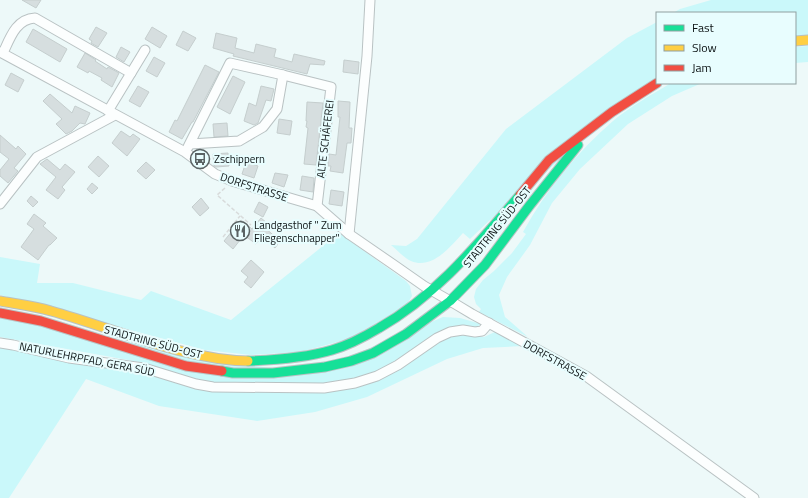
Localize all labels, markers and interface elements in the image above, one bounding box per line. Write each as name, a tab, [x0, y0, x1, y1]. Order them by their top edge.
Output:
legend	[656, 12, 796, 84]
text: Fast	[692, 18, 715, 37]
text: Slow	[692, 38, 717, 57]
text: Jam	[692, 58, 712, 77]
street label: ALTE SCHÄFEREI	[312, 99, 338, 179]
bus stop icon: Zschippern	[189, 148, 211, 170]
place label: Zschippern	[214, 151, 265, 167]
street label: DORFSTRASSE	[218, 169, 290, 205]
street label: STADTRING SÜD-OST	[459, 183, 535, 271]
place label: Landgasthof " Zum Fliegenschnapper"	[254, 217, 342, 246]
restaurant icon: Landgasthof " Zum Fliegenschnapper"	[229, 220, 251, 242]
street label: STADTRING SÜD-OST	[102, 321, 204, 363]
street label: DORFSTRASSE	[521, 336, 589, 384]
street label: NATURLEHRPFAD, GERA SÜD	[18, 338, 156, 380]

